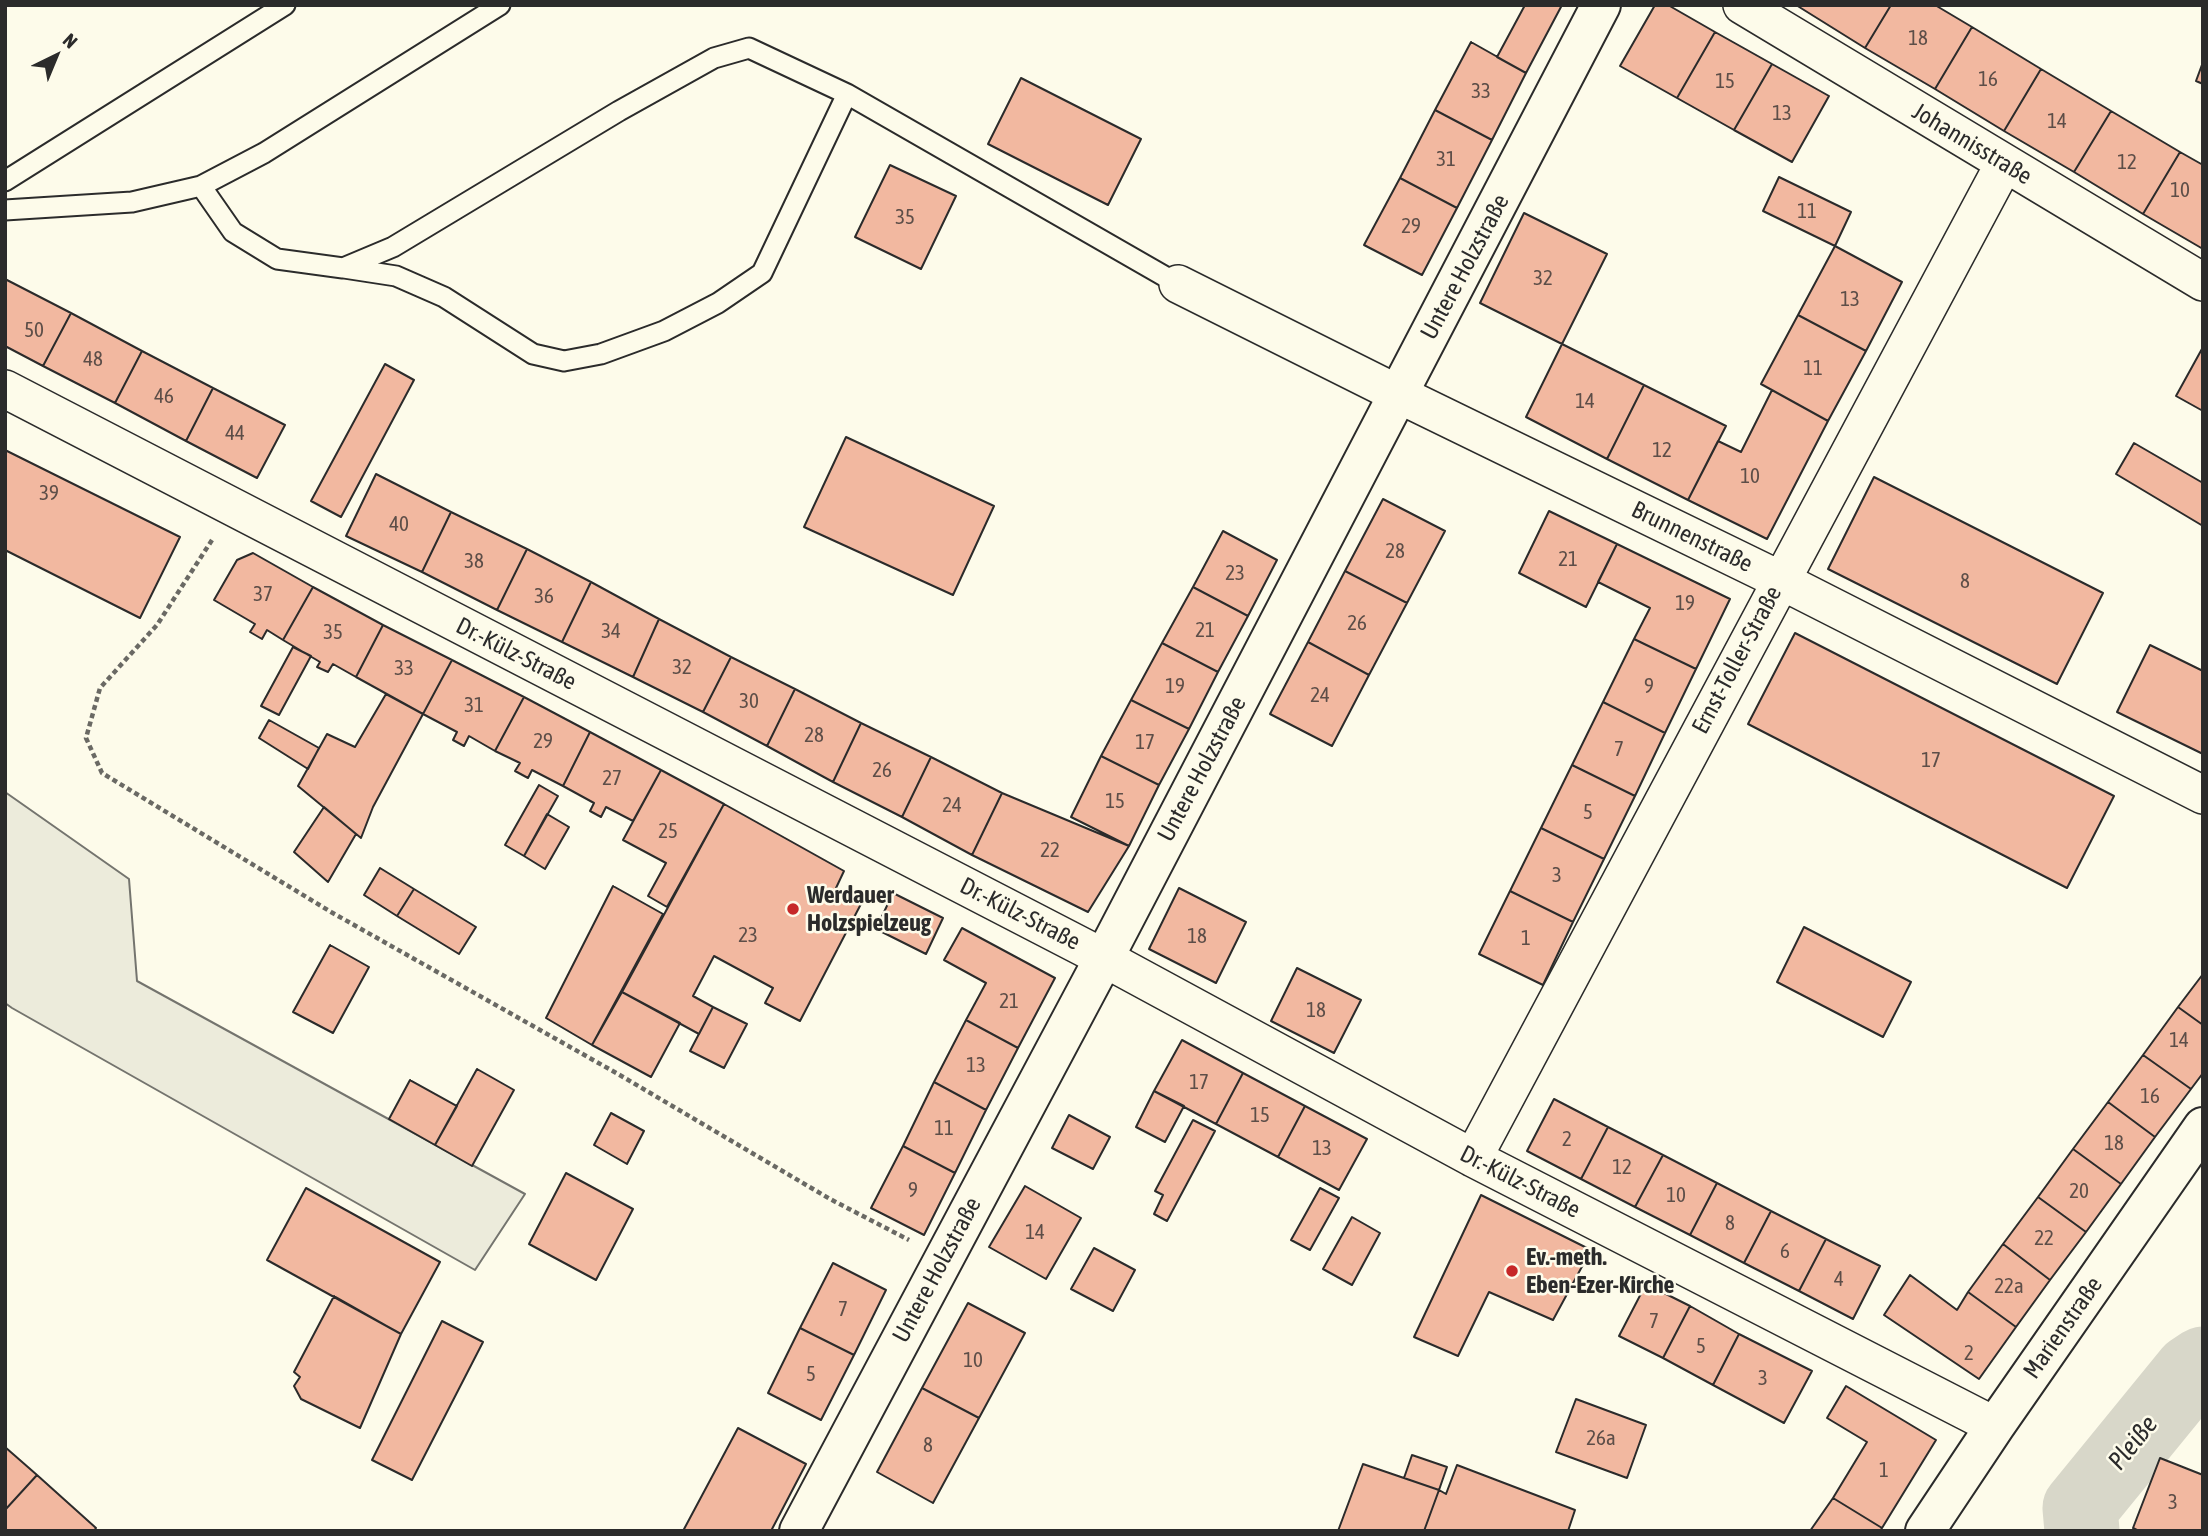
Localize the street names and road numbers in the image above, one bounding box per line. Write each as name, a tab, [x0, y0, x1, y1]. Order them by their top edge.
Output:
street label: Johannisstraße	[1907, 97, 2037, 191]
street label: Untere Holzstraße	[1415, 190, 1515, 344]
street label: Brunnenstraße	[1627, 495, 1757, 579]
street label: Ernst-Toller-Straße	[1686, 581, 1788, 739]
street label: Dr.-Külz-Straße	[451, 611, 581, 697]
street label: Untere Holzstraße	[1152, 692, 1252, 846]
street label: Dr.-Külz-Straße	[955, 871, 1085, 957]
street label: Dr.-Külz-Straße	[1455, 1139, 1585, 1225]
street label: Untere Holzstraße	[887, 1193, 987, 1347]
street label: Marienstraße	[2017, 1272, 2109, 1384]

